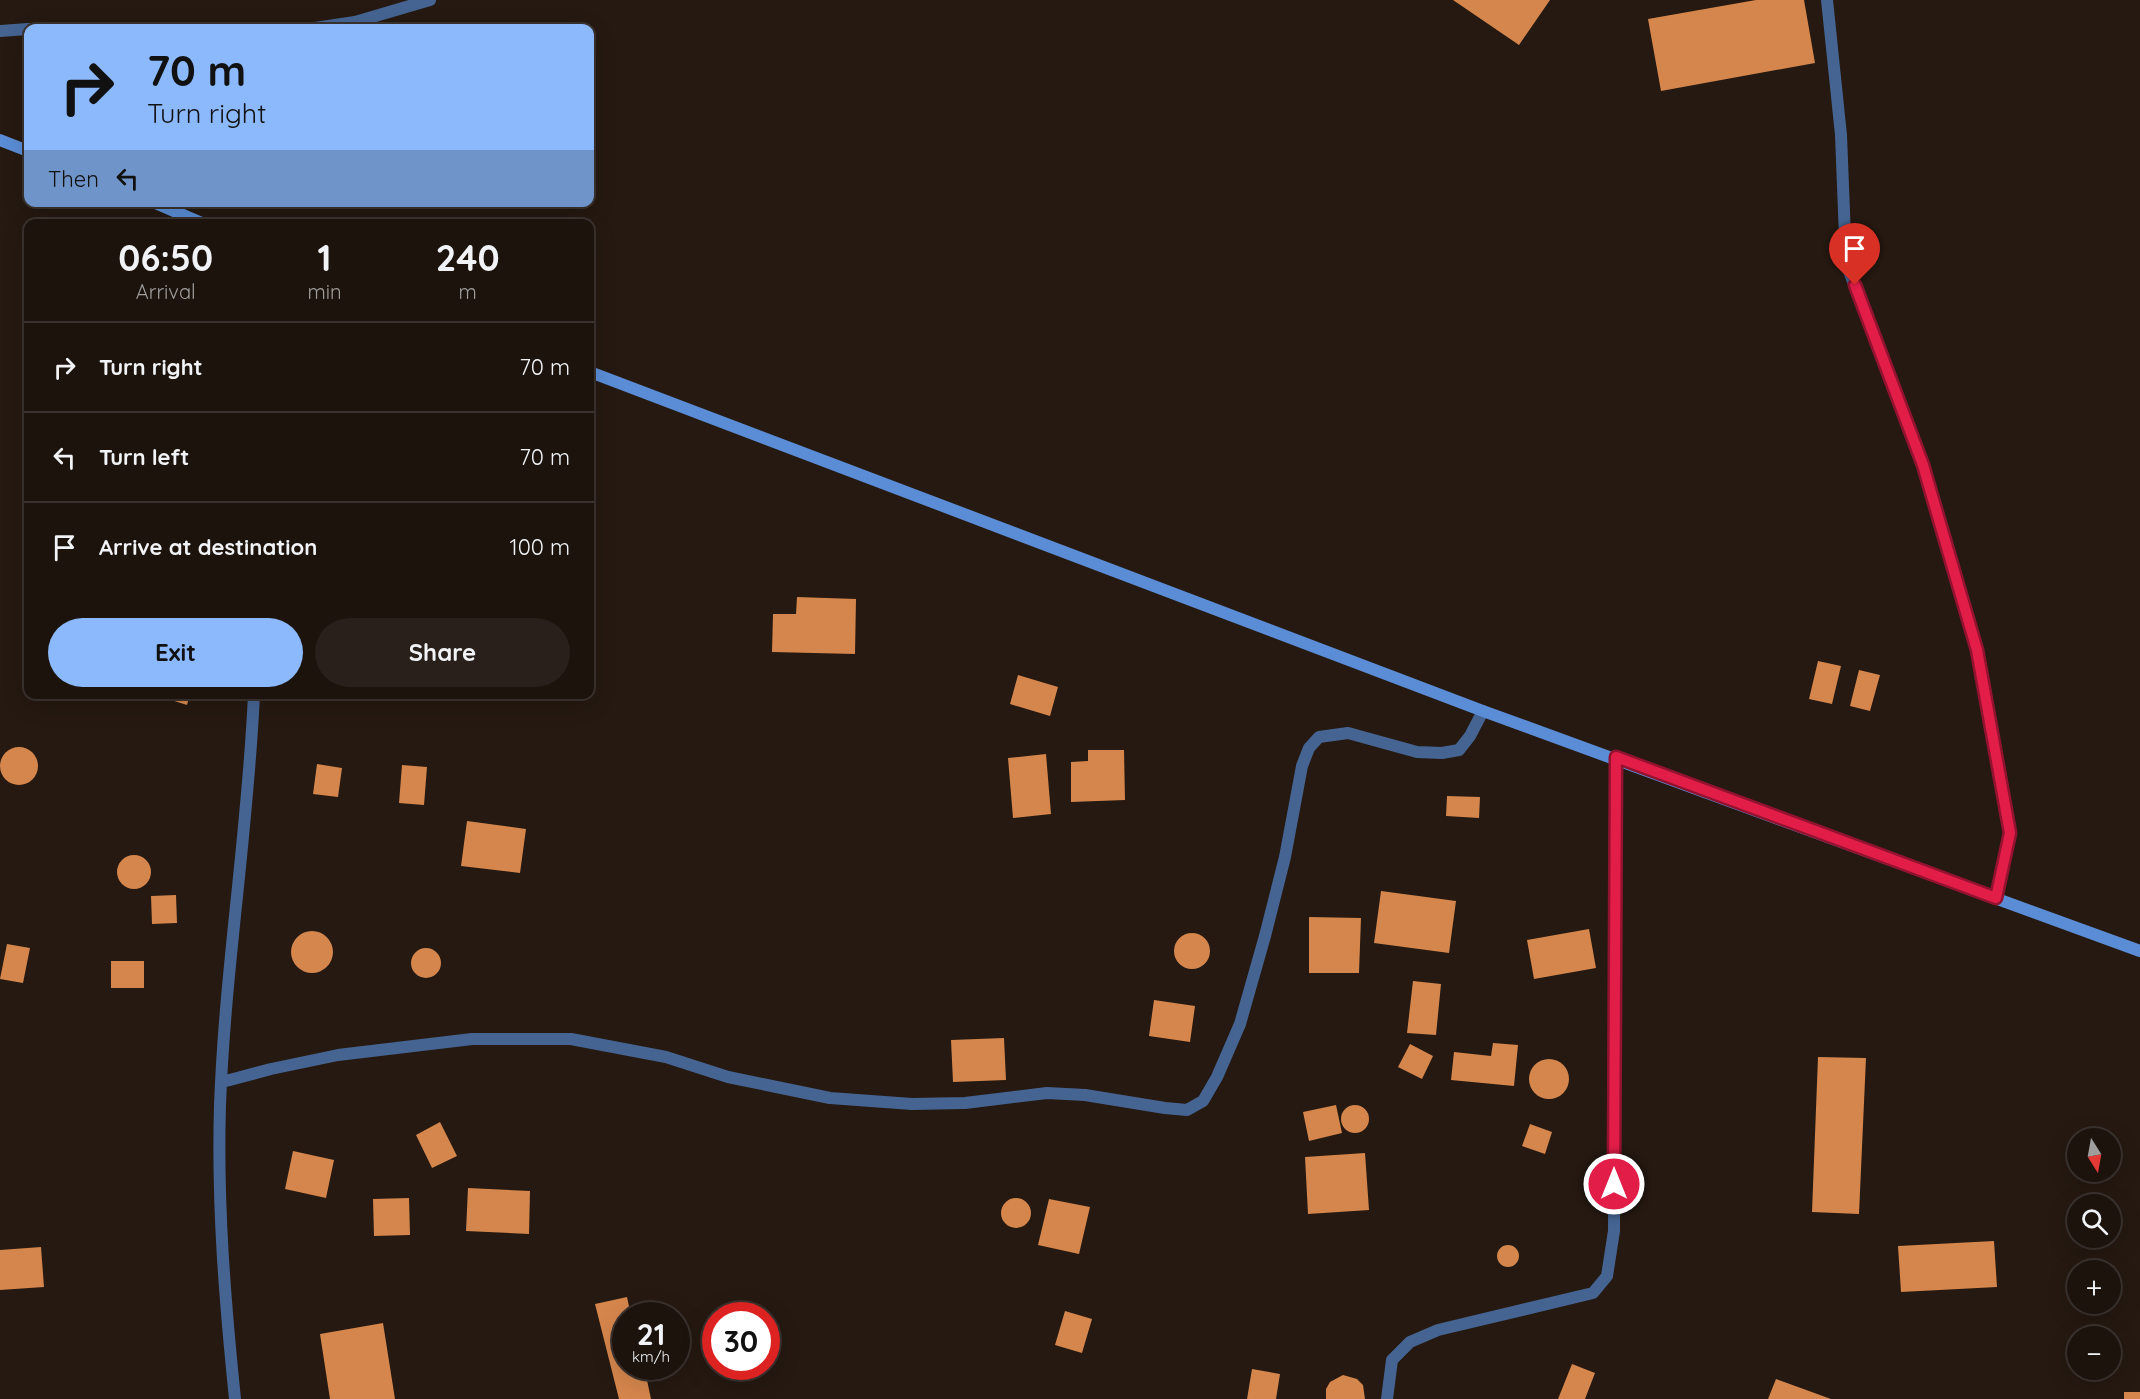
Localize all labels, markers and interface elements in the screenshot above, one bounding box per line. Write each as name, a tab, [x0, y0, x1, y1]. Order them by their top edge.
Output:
text: 70 m	[147, 44, 246, 97]
icon: right	[48, 48, 126, 126]
text: Turn right	[147, 96, 266, 130]
icon: left	[111, 162, 144, 195]
text: Then	[48, 165, 99, 193]
pin	[1829, 223, 1880, 285]
icon: arrive	[1838, 232, 1871, 265]
text: 06:50	[118, 235, 213, 280]
text: 1	[317, 235, 331, 280]
text: 240	[436, 235, 500, 280]
text: Arrival	[136, 279, 196, 304]
text: min	[307, 279, 342, 304]
text: m	[459, 279, 477, 304]
icon: right	[48, 351, 81, 384]
text: Turn right	[99, 353, 203, 381]
text: 70 m	[520, 353, 570, 381]
icon: left	[48, 441, 81, 474]
text: Turn left	[99, 443, 189, 471]
text: 70 m	[520, 443, 570, 471]
icon: arrive	[48, 531, 81, 564]
text: Arrive at destination	[99, 533, 317, 561]
text: 100 m	[510, 533, 570, 561]
button: Exit	[48, 618, 303, 687]
button: Share	[315, 618, 570, 687]
north arrow	[2067, 1128, 2121, 1182]
map controls	[2067, 1128, 2121, 1380]
position arrow	[1582, 1152, 1646, 1216]
button: search	[2067, 1194, 2121, 1248]
button: +	[2067, 1260, 2121, 1314]
speed limit sign: 30	[702, 1302, 780, 1380]
text: 21	[637, 1315, 665, 1353]
button: −	[2067, 1326, 2121, 1380]
text: km/h	[632, 1347, 670, 1366]

